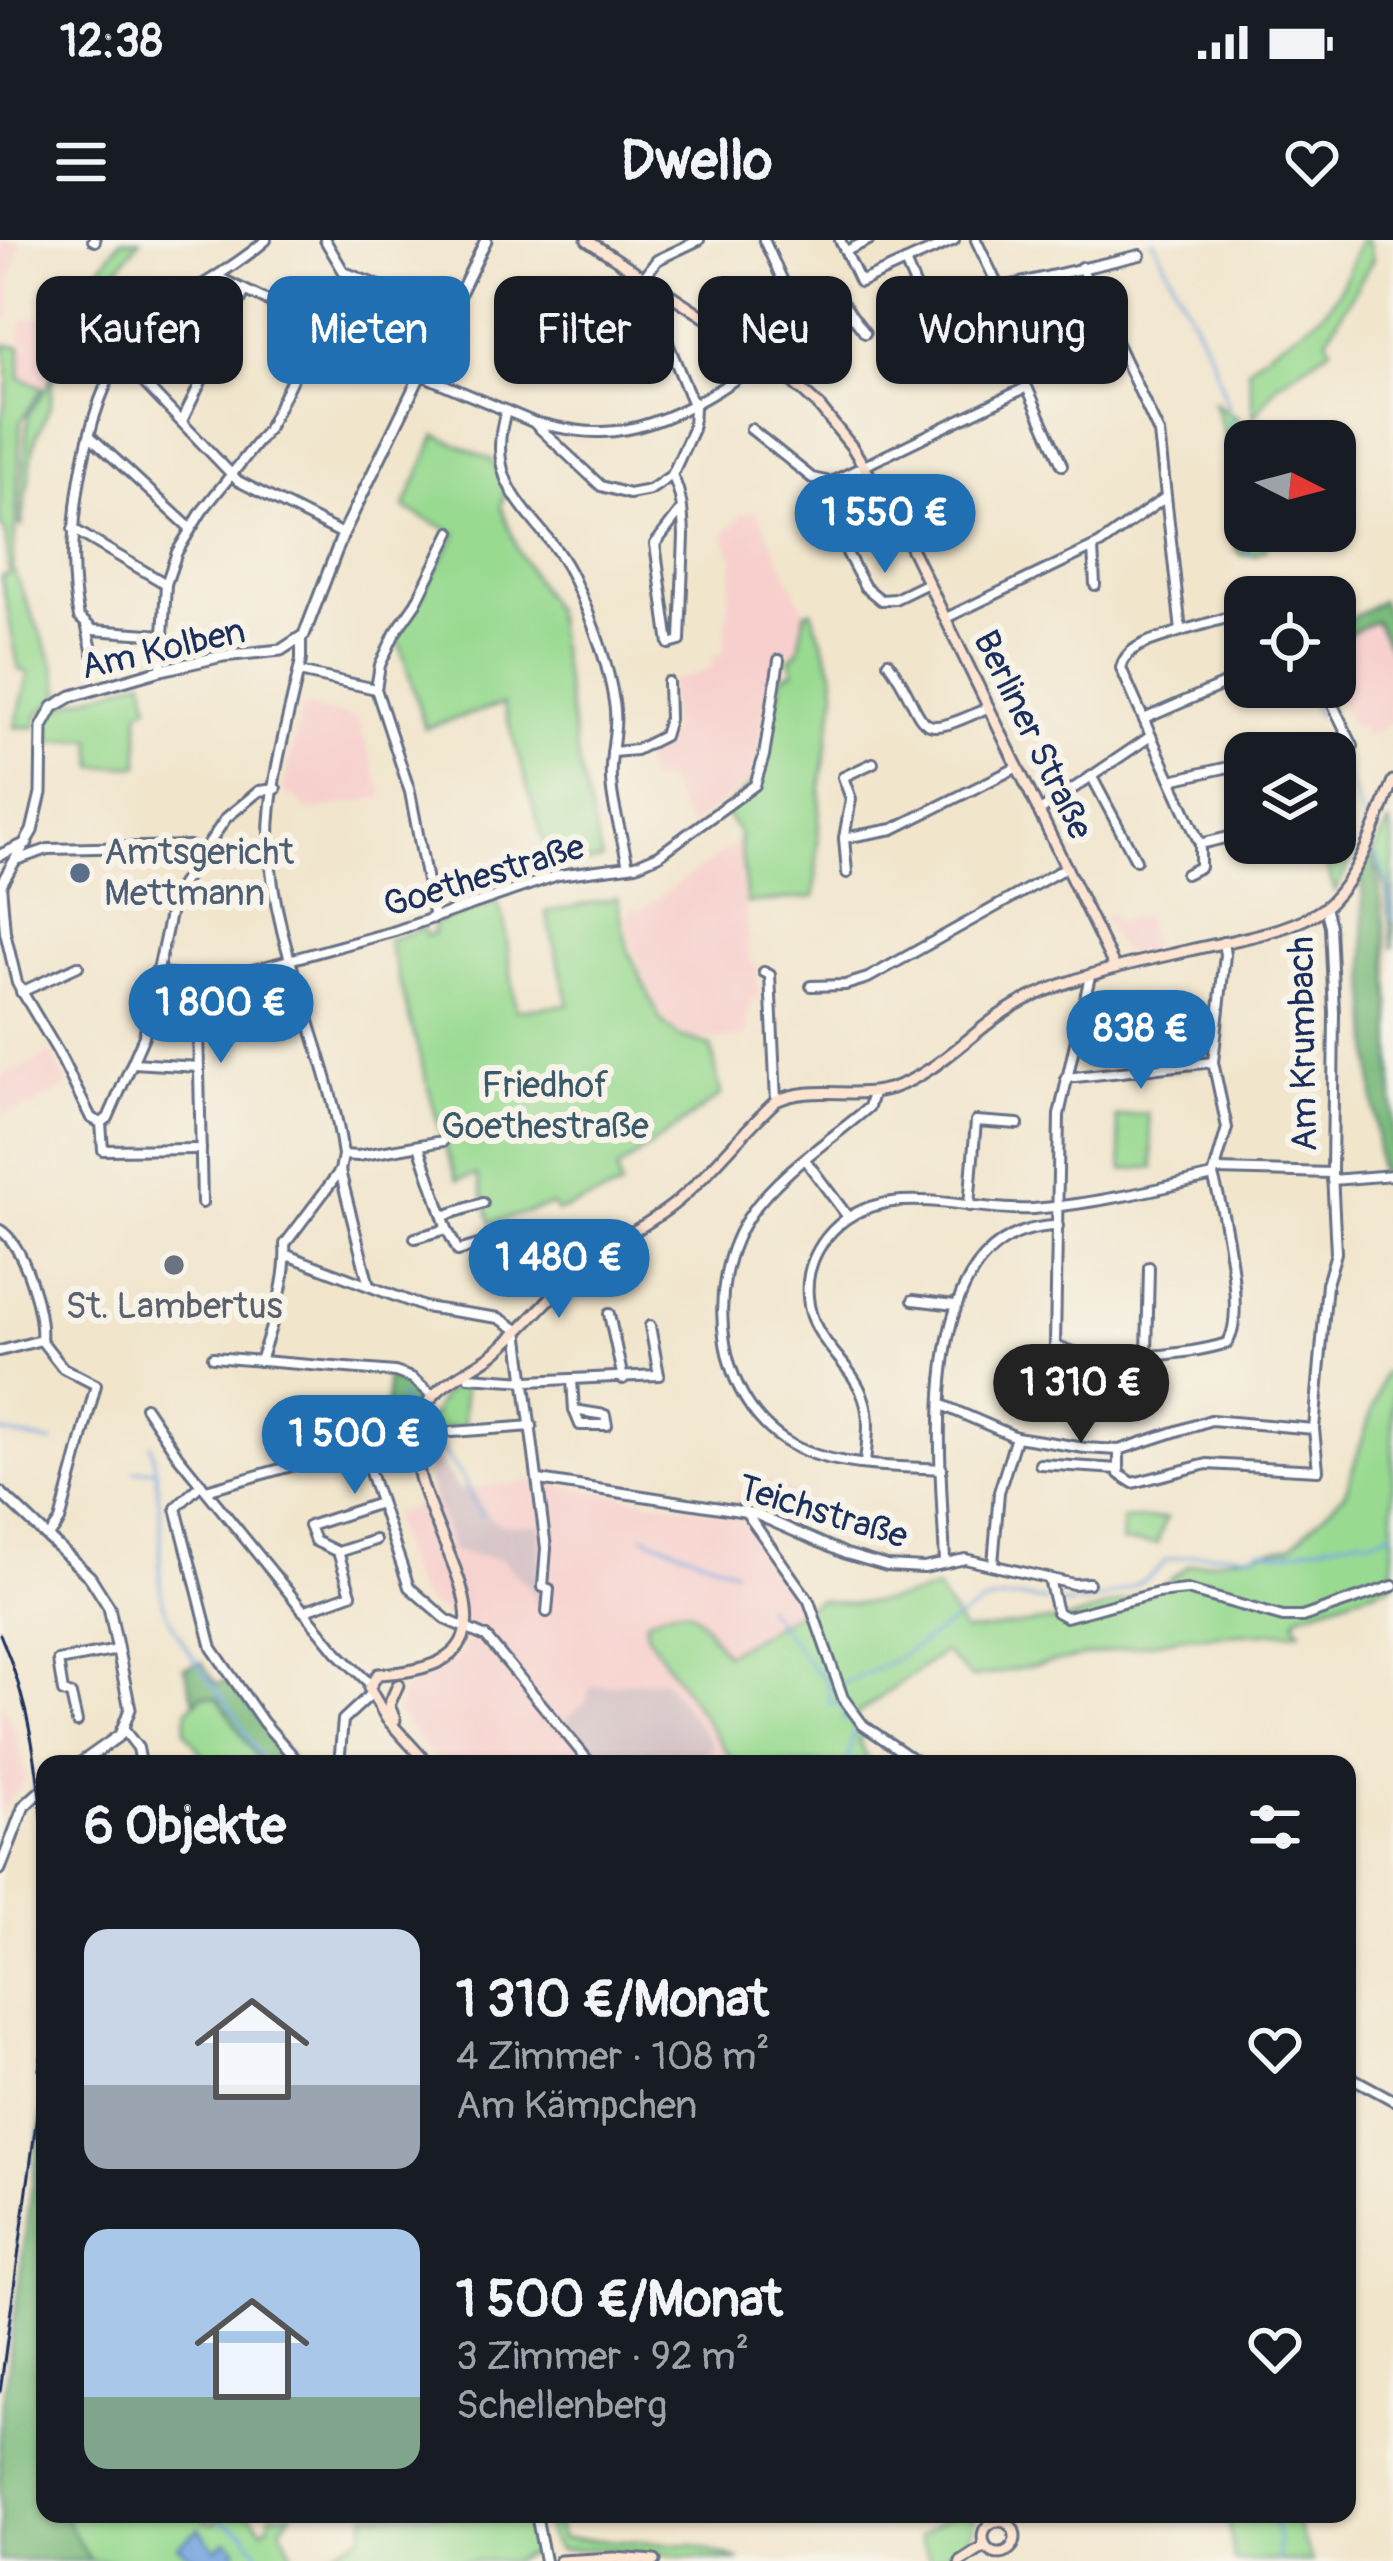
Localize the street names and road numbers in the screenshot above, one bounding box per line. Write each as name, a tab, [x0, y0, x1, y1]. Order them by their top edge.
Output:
street label: Am Kolben	[77, 608, 249, 690]
street label: Berliner Straße	[963, 623, 1103, 847]
street label: Goethestraße	[378, 824, 590, 928]
street label: Am Krumbach	[1279, 936, 1327, 1152]
street label: Teichstraße	[733, 1465, 913, 1559]

